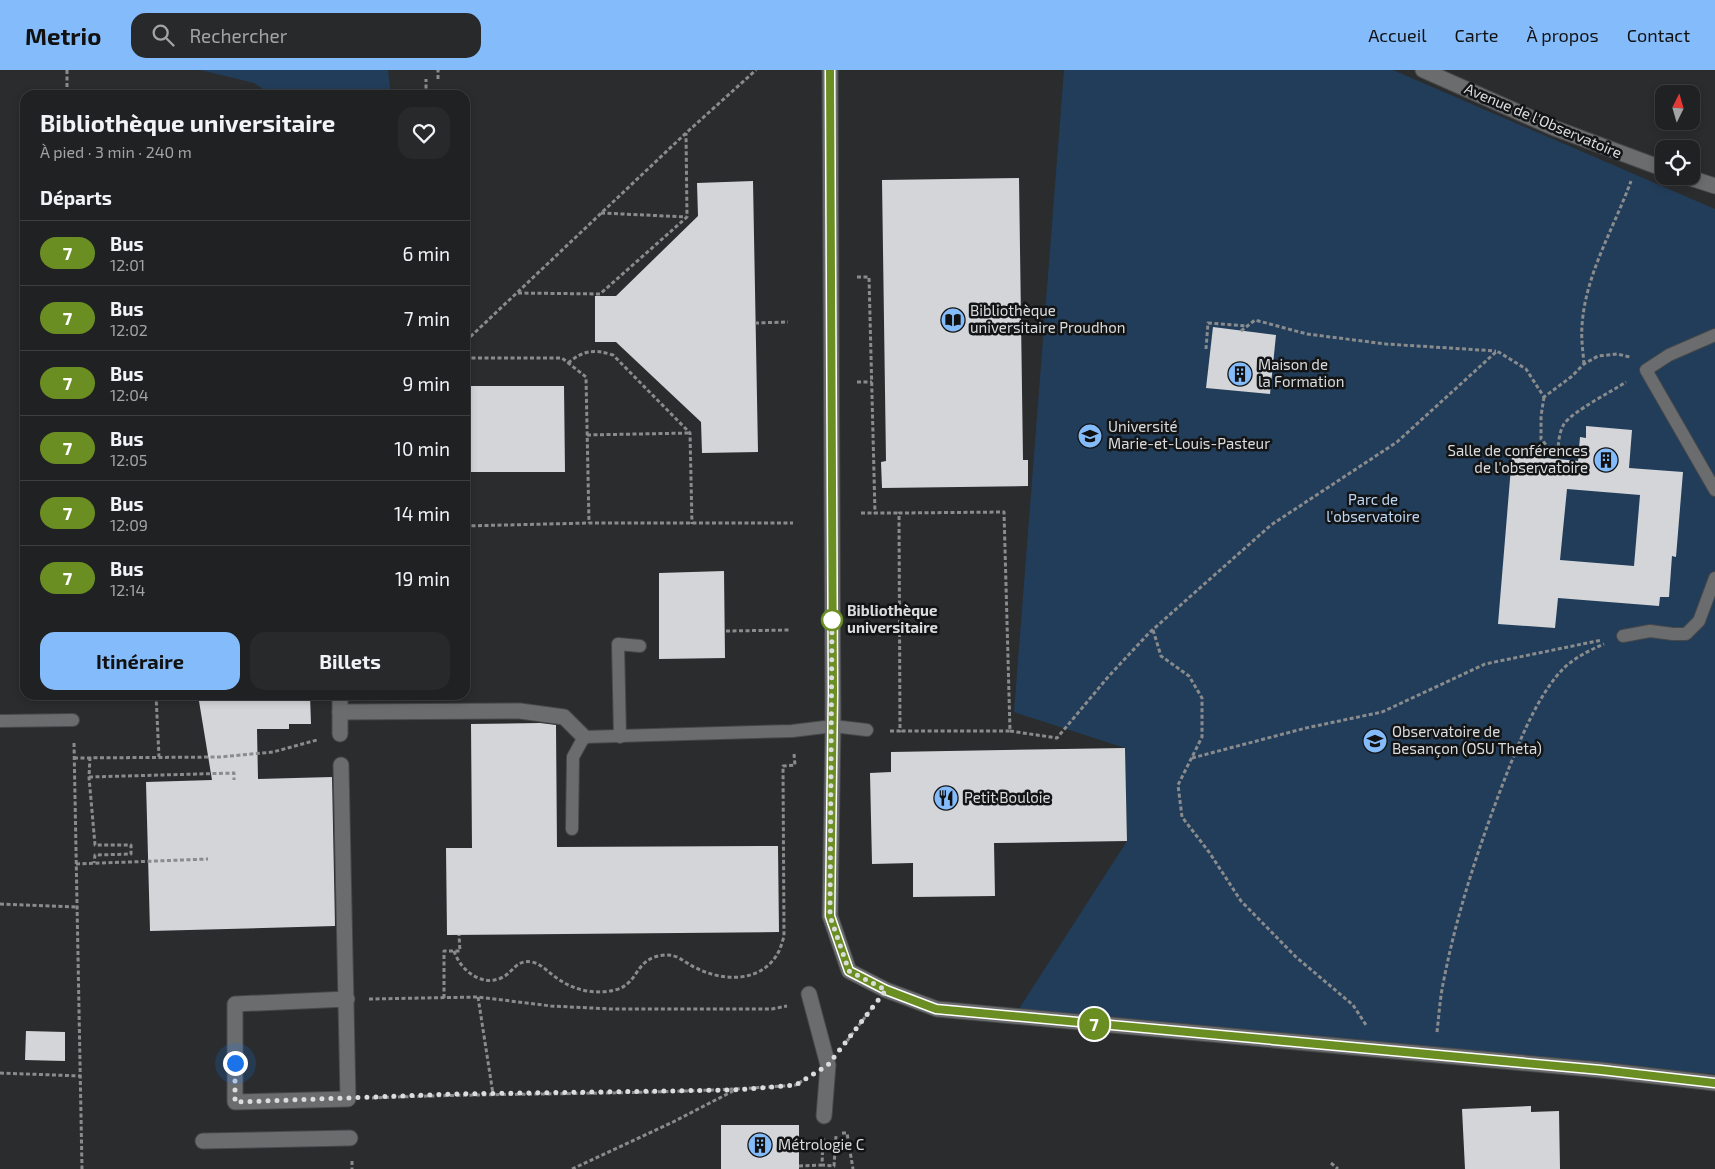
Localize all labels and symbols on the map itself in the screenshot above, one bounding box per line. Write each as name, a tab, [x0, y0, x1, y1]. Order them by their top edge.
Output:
street label: Avenue de l'Observatoire	[1462, 79, 1625, 161]
north arrow	[1655, 85, 1700, 130]
place label: Bibliothèque universitaire Proudhon	[970, 301, 1125, 336]
library icon: Bibliothèque universitaire Proudhon	[940, 307, 966, 333]
place label: Maison de la Formation	[1258, 355, 1344, 390]
building icon: Maison de la Formation	[1227, 361, 1253, 387]
place label: Université Marie-et-Louis-Pasteur	[1108, 417, 1270, 452]
school or university icon: Université Marie-et-Louis-Pasteur	[1077, 423, 1103, 449]
place label: Salle de conférences de l'observatoire	[1447, 441, 1588, 476]
building icon: Salle de conférences de l'observatoire	[1593, 447, 1619, 473]
park label: Parc de l'observatoire	[1326, 490, 1420, 525]
place label: Bibliothèque universitaire	[847, 601, 938, 636]
marker: Bibliothèque universitaire	[821, 609, 843, 631]
place label: Observatoire de Besançon (OSU Theta)	[1392, 722, 1542, 758]
school or university icon: Observatoire de Besançon (OSU Theta)	[1362, 728, 1388, 754]
restaurant icon: Petit Bouloie	[933, 785, 959, 811]
place label: Petit Bouloie	[964, 788, 1050, 806]
line badge: 7	[1078, 1008, 1110, 1040]
your location	[223, 1051, 248, 1076]
building icon: Métrologie C	[747, 1132, 773, 1158]
place label: Métrologie C	[778, 1135, 865, 1153]

